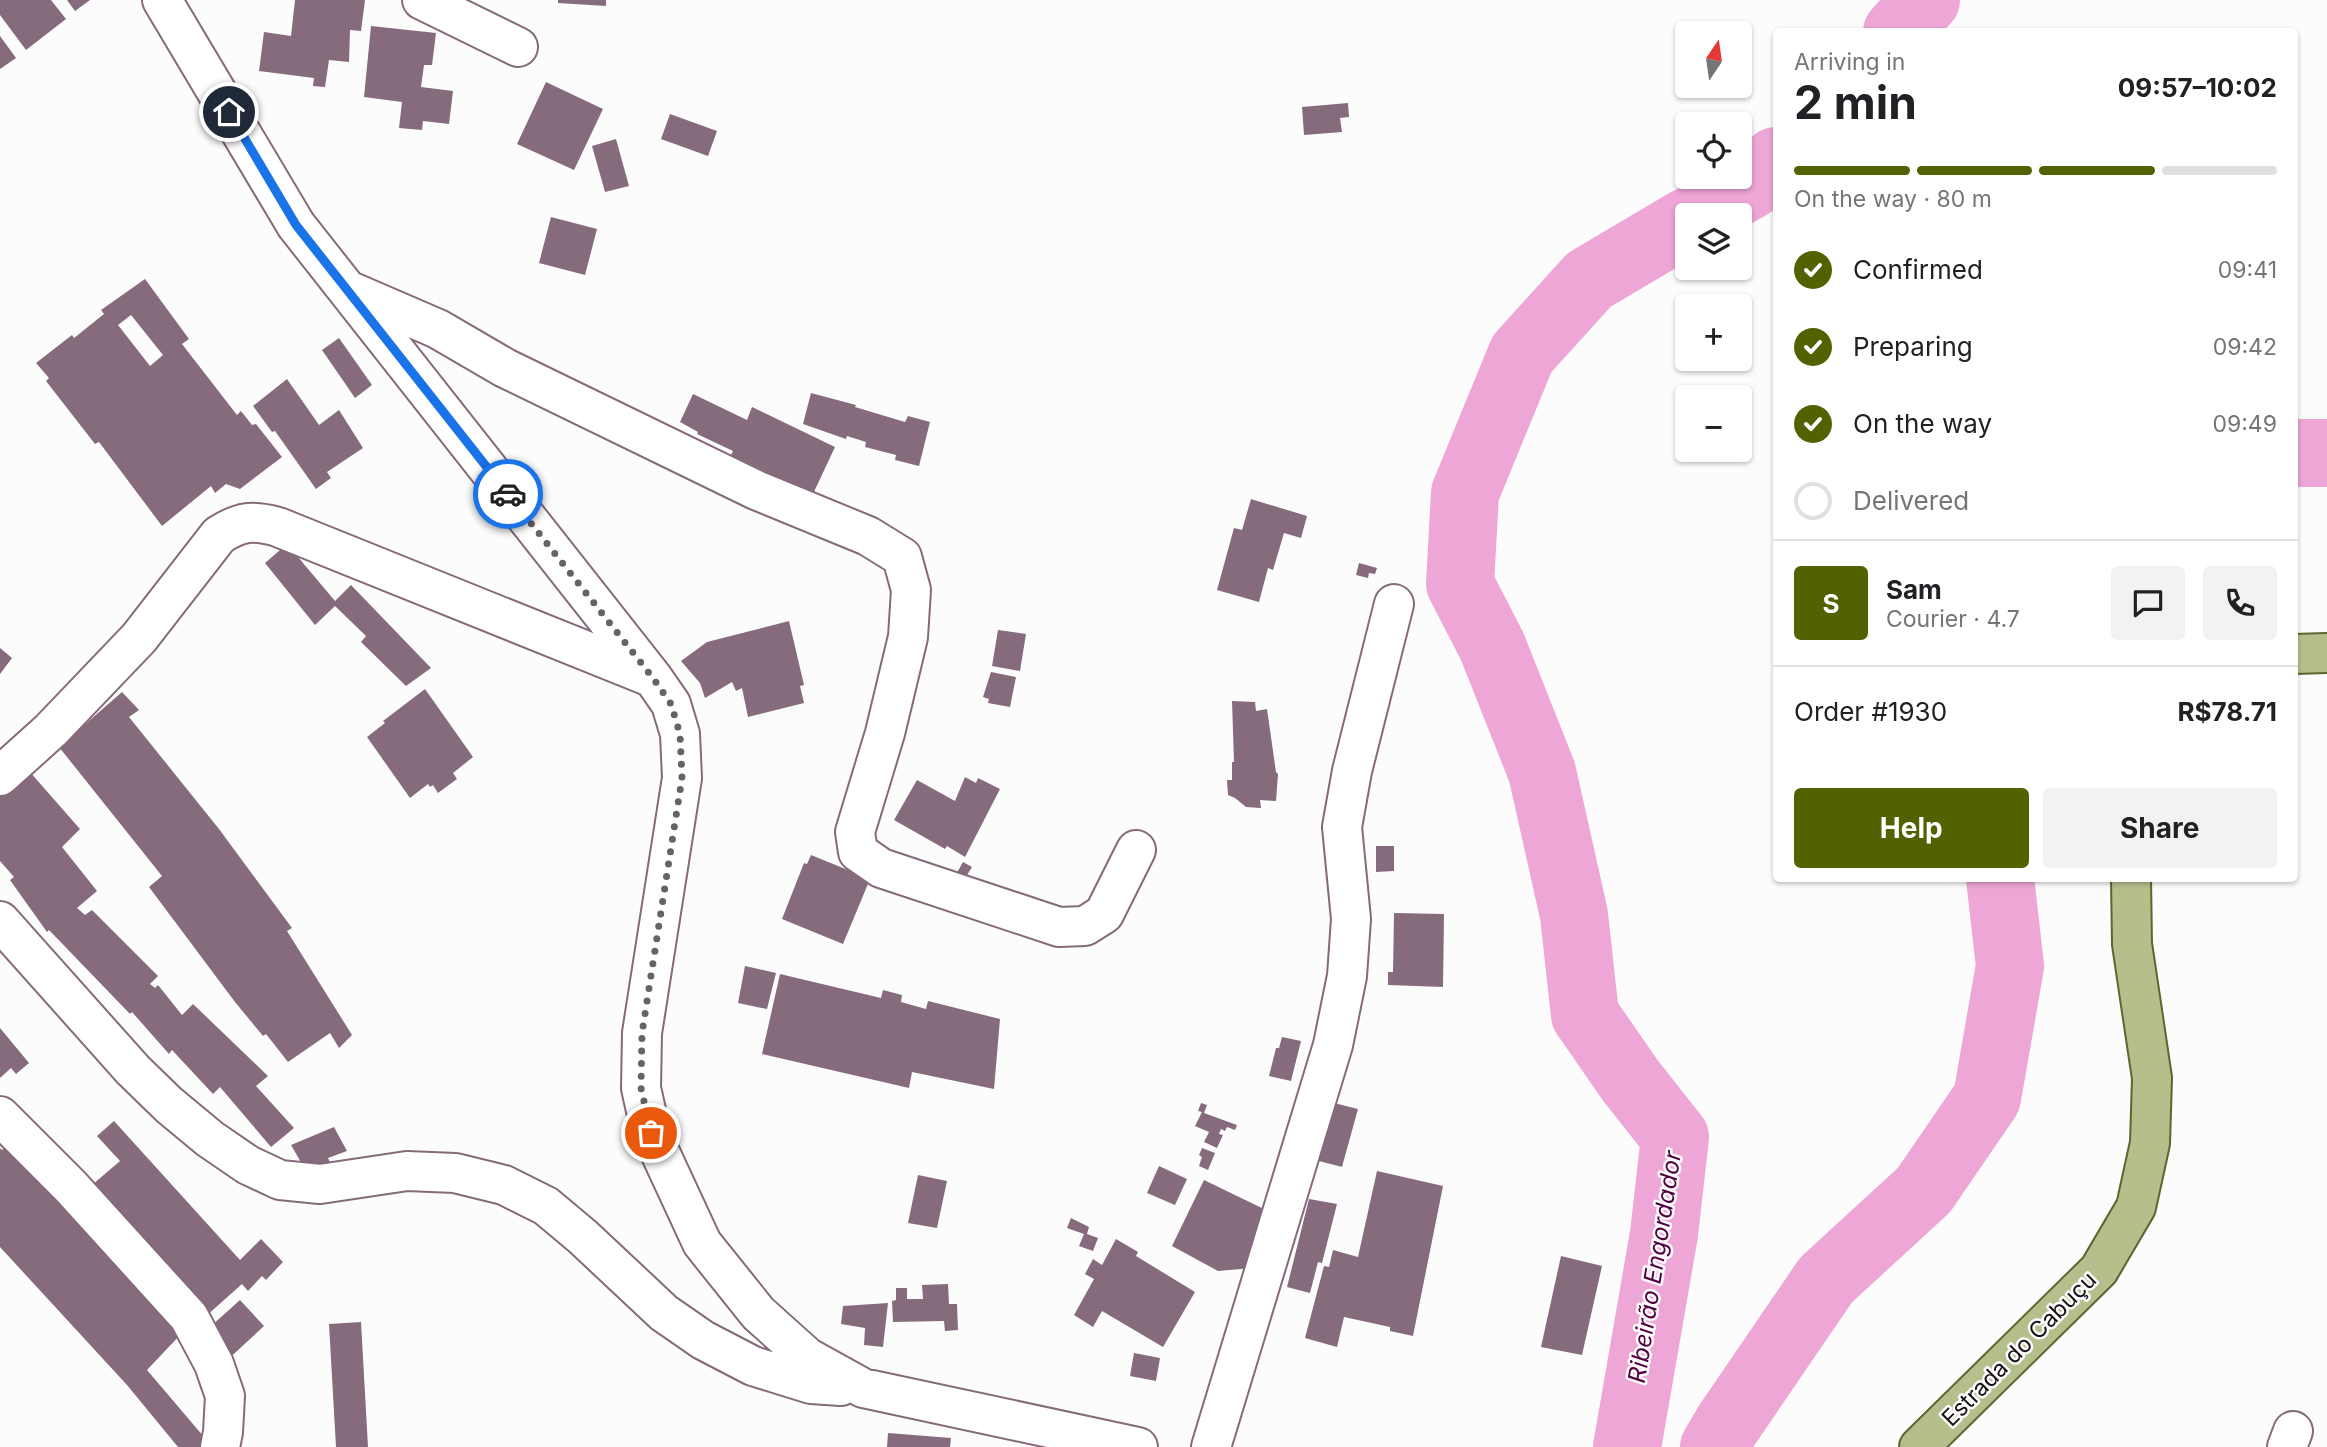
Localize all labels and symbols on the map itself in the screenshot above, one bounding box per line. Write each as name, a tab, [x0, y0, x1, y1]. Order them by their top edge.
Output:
north arrow	[1675, 21, 1752, 98]
pin	[199, 82, 259, 142]
courier	[473, 459, 543, 529]
pin	[621, 1103, 681, 1163]
water label: Ribeirão Engordador	[1622, 1148, 1687, 1385]
street label: Estrada do Cabuçu	[1936, 1266, 2102, 1432]

